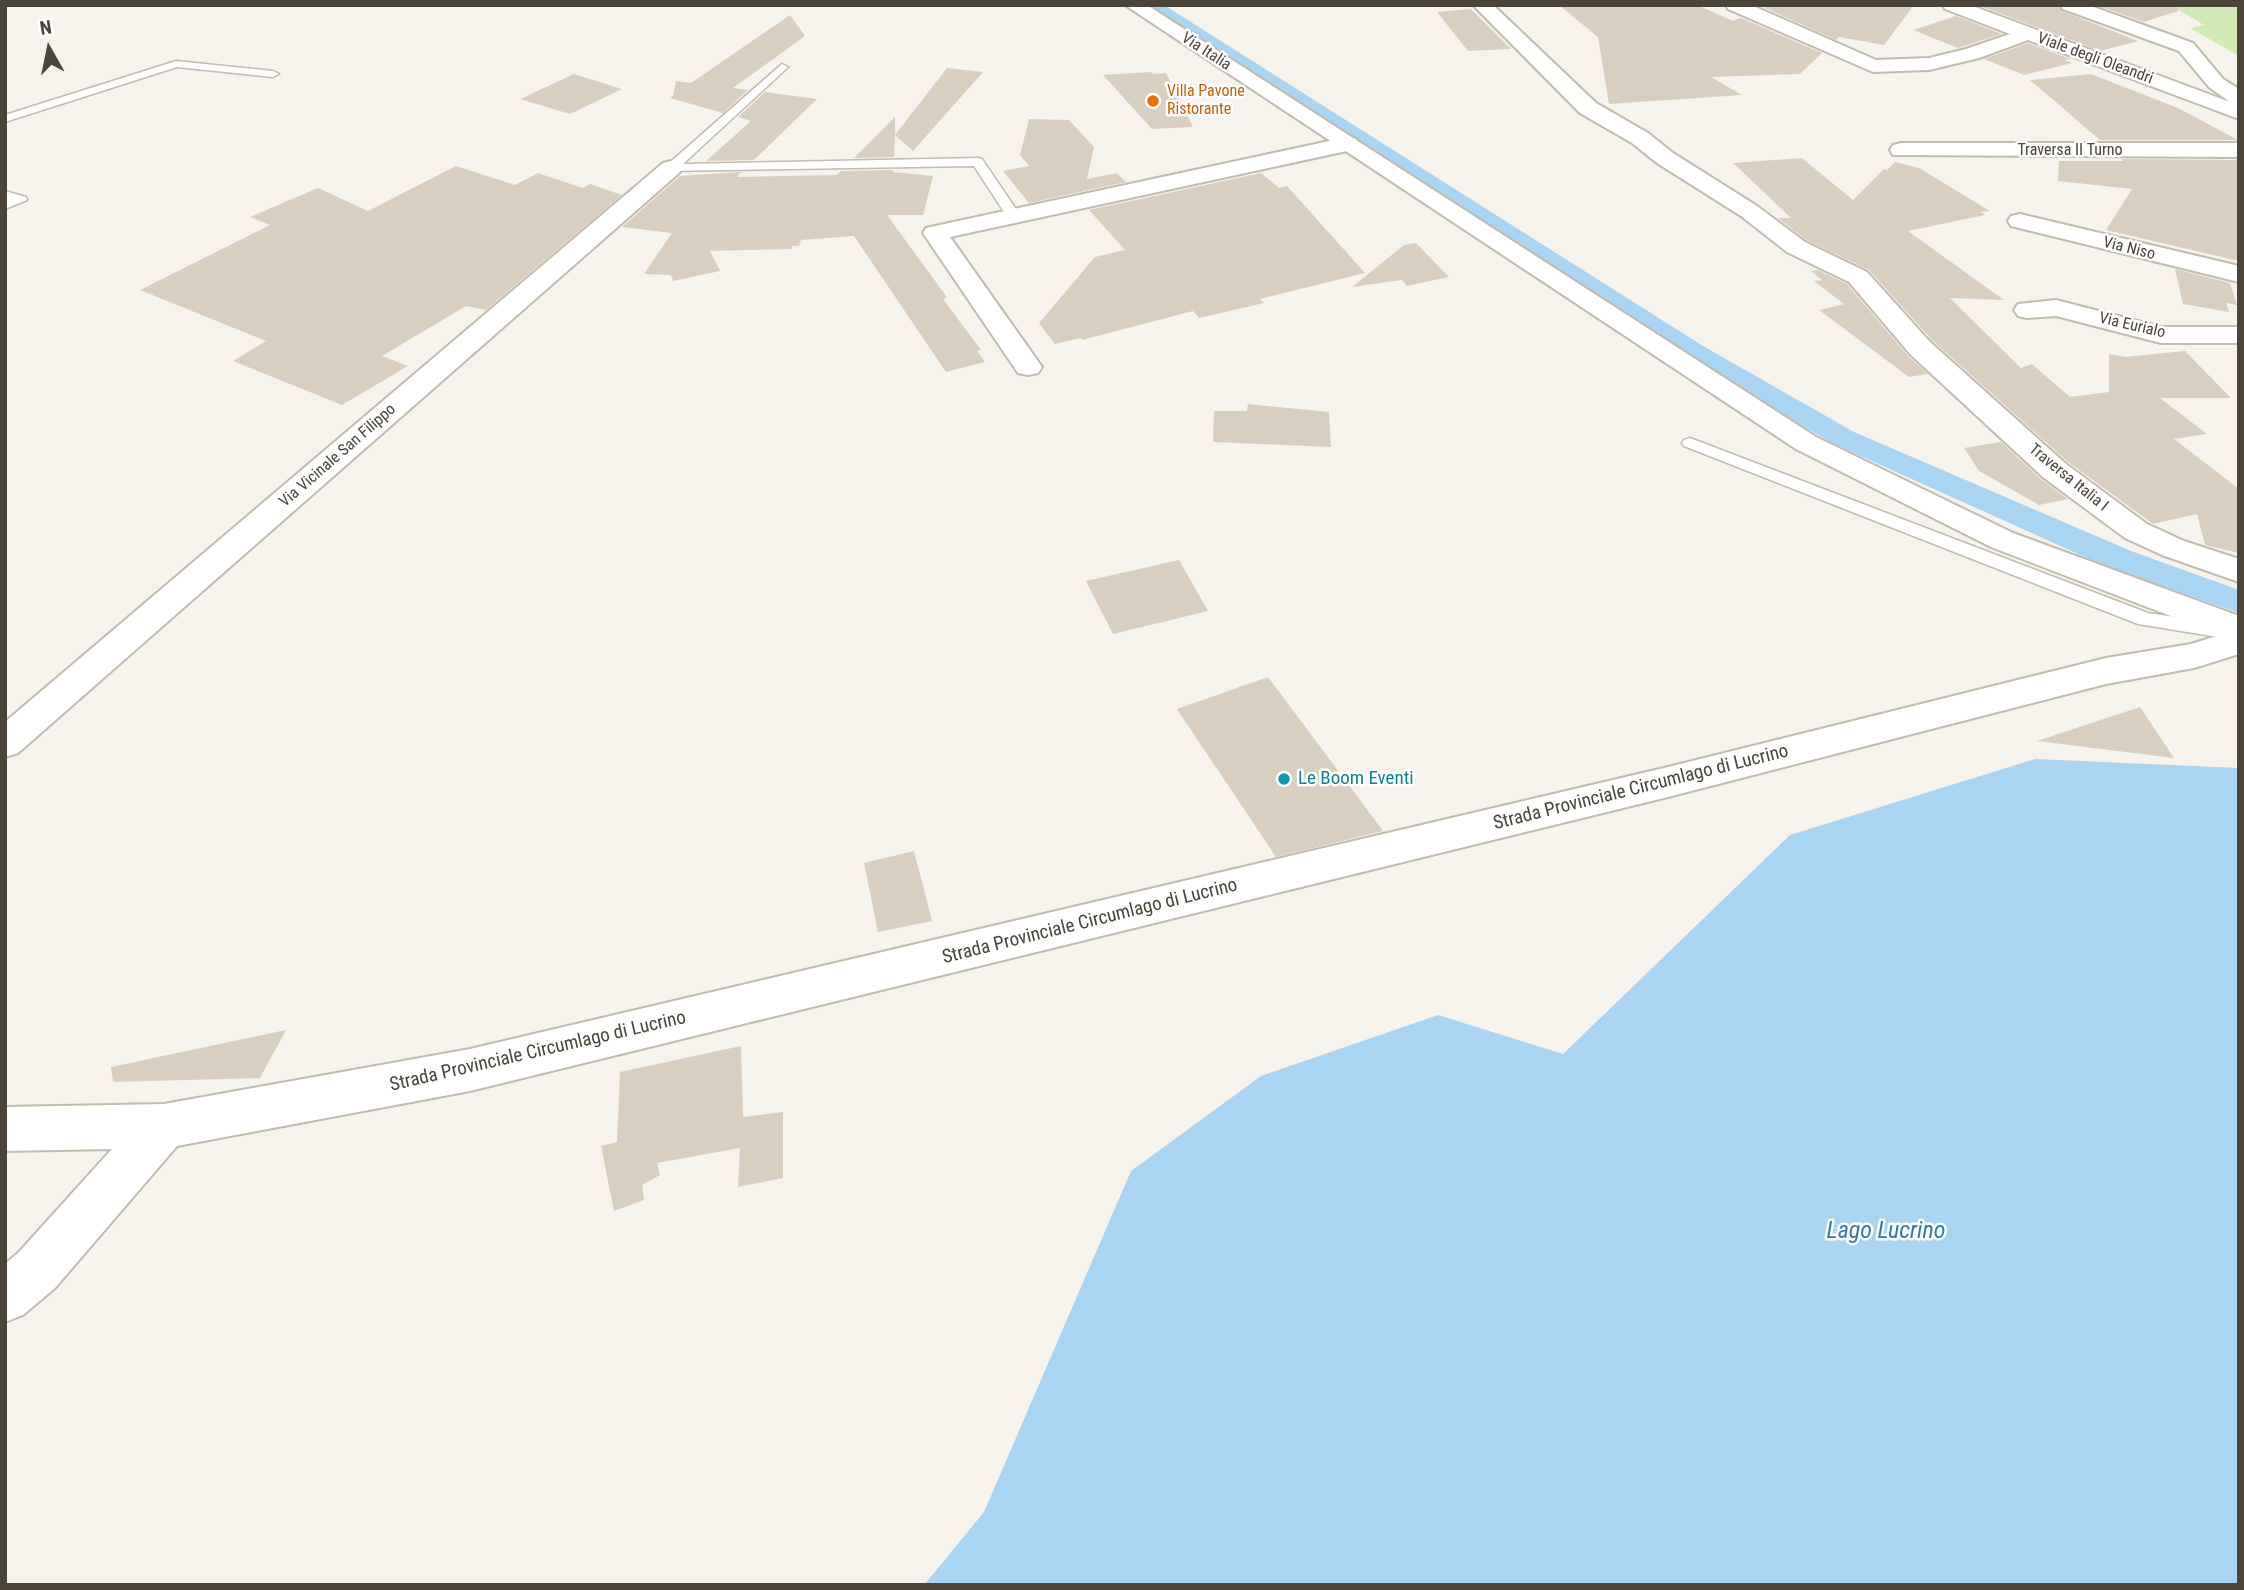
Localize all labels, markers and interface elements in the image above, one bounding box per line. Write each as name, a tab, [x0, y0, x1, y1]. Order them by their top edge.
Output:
north arrow	[14, 14, 84, 84]
text: N	[38, 15, 53, 40]
street label: Via Italia	[1178, 29, 1234, 75]
street label: Viale degli Oleandri	[2034, 29, 2156, 89]
place label: Villa Pavone Ristorante	[1167, 82, 1245, 120]
marker: Villa Pavone Ristorante	[1145, 93, 1161, 109]
street label: Traversa II Turno	[2017, 141, 2123, 161]
street label: Via Niso	[2101, 233, 2157, 265]
street label: Via Eurialo	[2097, 309, 2167, 343]
street label: Via Vicinale San Filippo	[276, 400, 400, 512]
street label: Traversa Italia I	[2024, 440, 2112, 516]
street label: Strada Provinciale Circumlago di Lucrino	[1491, 740, 1791, 836]
place label: Le Boom Eventi	[1298, 768, 1414, 790]
marker: Le Boom Eventi	[1276, 771, 1292, 787]
street label: Strada Provinciale Circumlago di Lucrino	[940, 874, 1240, 970]
street label: Strada Provinciale Circumlago di Lucrino	[388, 1007, 688, 1097]
water label: Lago Lucrino	[1827, 1218, 1945, 1246]

